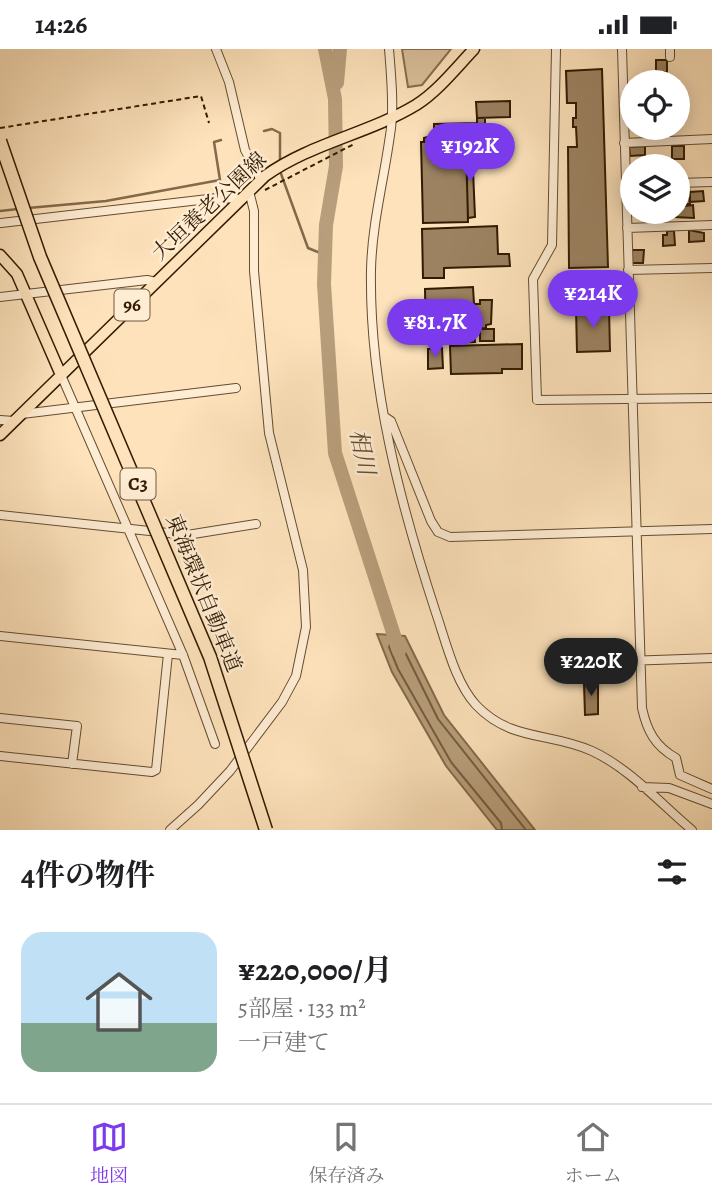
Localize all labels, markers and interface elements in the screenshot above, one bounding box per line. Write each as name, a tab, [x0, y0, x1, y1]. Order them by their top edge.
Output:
text: 14:26	[35, 7, 87, 42]
map controls	[620, 70, 690, 224]
button: locate	[620, 70, 690, 140]
pin: ¥192K	[421, 123, 519, 183]
text: ¥192K	[441, 130, 499, 161]
street label: 大垣養老公園線	[146, 146, 272, 266]
button: layers	[620, 154, 690, 224]
pin: ¥214K	[544, 271, 642, 330]
text: ¥214K	[564, 277, 622, 308]
road number: 96	[114, 289, 150, 321]
pin: ¥81.7K	[378, 299, 492, 359]
text: ¥81.7K	[403, 306, 467, 337]
water label: 相川	[342, 426, 383, 481]
road number: C3	[120, 469, 156, 499]
street label: 東海環状自動車道	[160, 510, 248, 676]
pin: ¥220K	[542, 639, 640, 698]
text: ¥220K	[560, 645, 622, 676]
icon: filters	[653, 853, 691, 891]
text: 4件の物件	[21, 855, 155, 895]
text: ¥220,000/月	[238, 950, 393, 990]
icon: home	[77, 960, 161, 1044]
text: 5部屋 · 133 m²	[238, 993, 366, 1024]
text: 一戸建て	[238, 1027, 330, 1058]
tab: 地図	[90, 1118, 128, 1189]
tab: 保存済み	[308, 1118, 385, 1189]
tab: ホーム	[565, 1118, 622, 1189]

